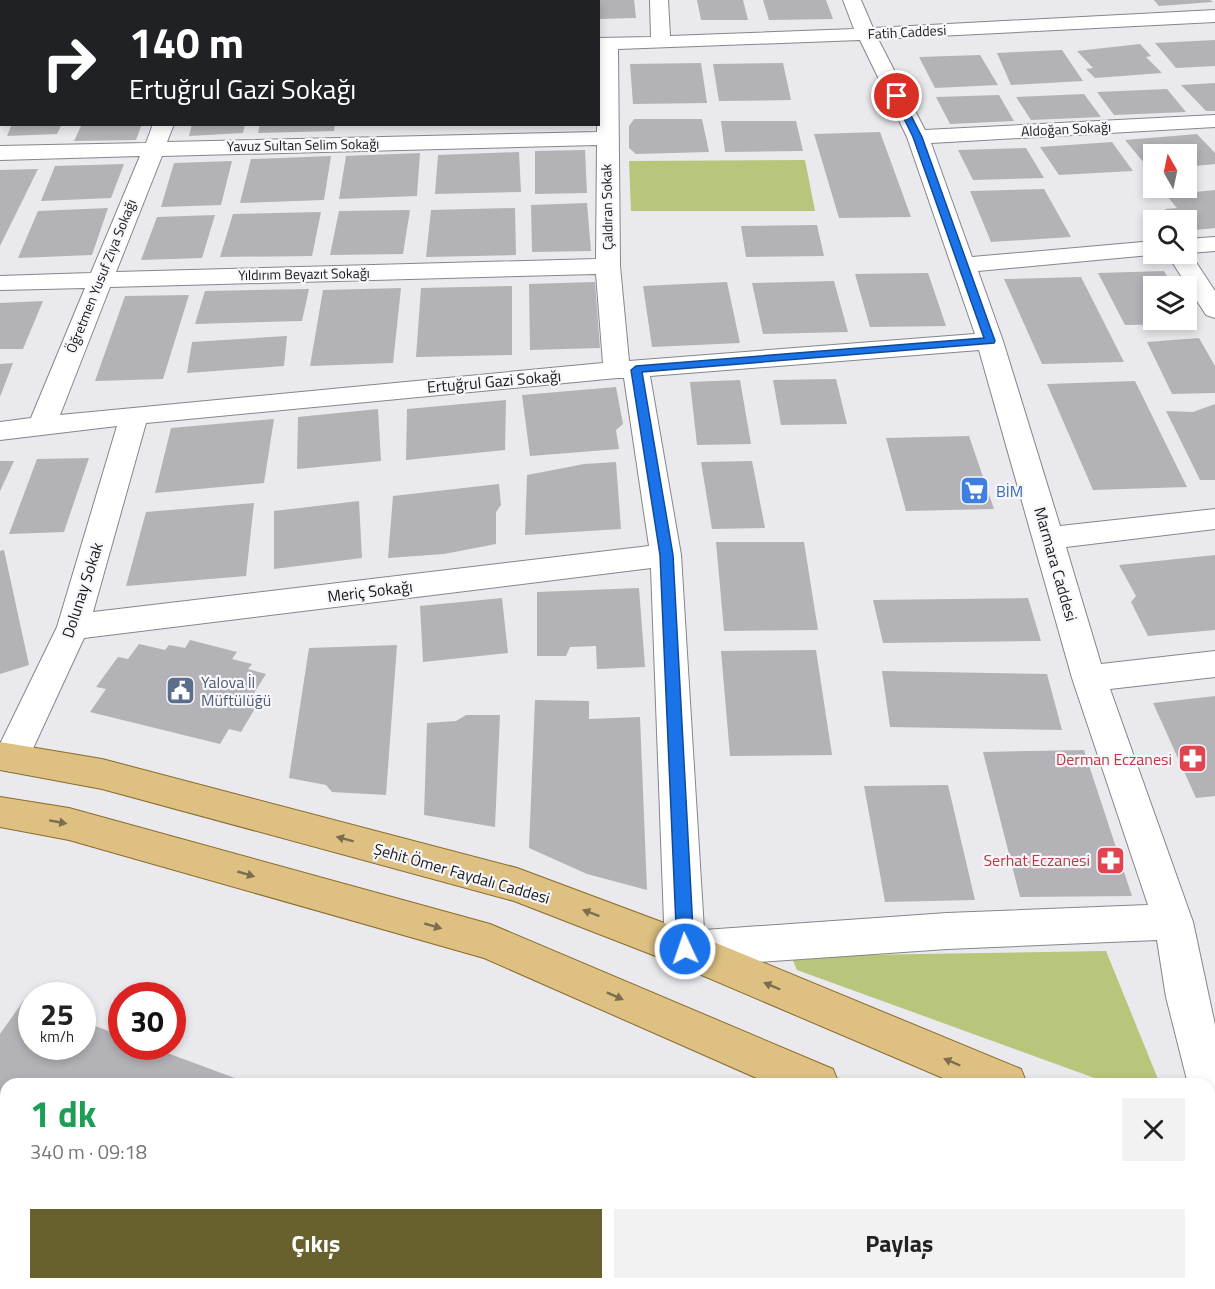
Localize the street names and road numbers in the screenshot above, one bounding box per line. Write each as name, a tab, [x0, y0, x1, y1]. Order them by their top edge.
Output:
street label: Fatih Caddesi	[867, 19, 947, 44]
street label: Aldoğan Sokağı	[1020, 116, 1112, 141]
street label: Yavuz Sultan Selim Sokağı	[226, 133, 379, 156]
street label: Çaldıran Sokak	[595, 163, 618, 250]
street label: Öğretmen Yusuf Ziya Sokağı	[60, 196, 141, 356]
street label: Yıldırım Beyazıt Sokağı	[238, 262, 370, 285]
street label: Ertuğrul Gazi Sokağı	[426, 363, 562, 399]
street label: Marmara Caddesi	[1028, 504, 1084, 624]
street label: Dolunay Sokak	[55, 539, 109, 641]
street label: Meriç Sokağı	[326, 574, 414, 608]
street label: Şehit Ömer Faydalı Caddesi	[371, 836, 553, 910]

